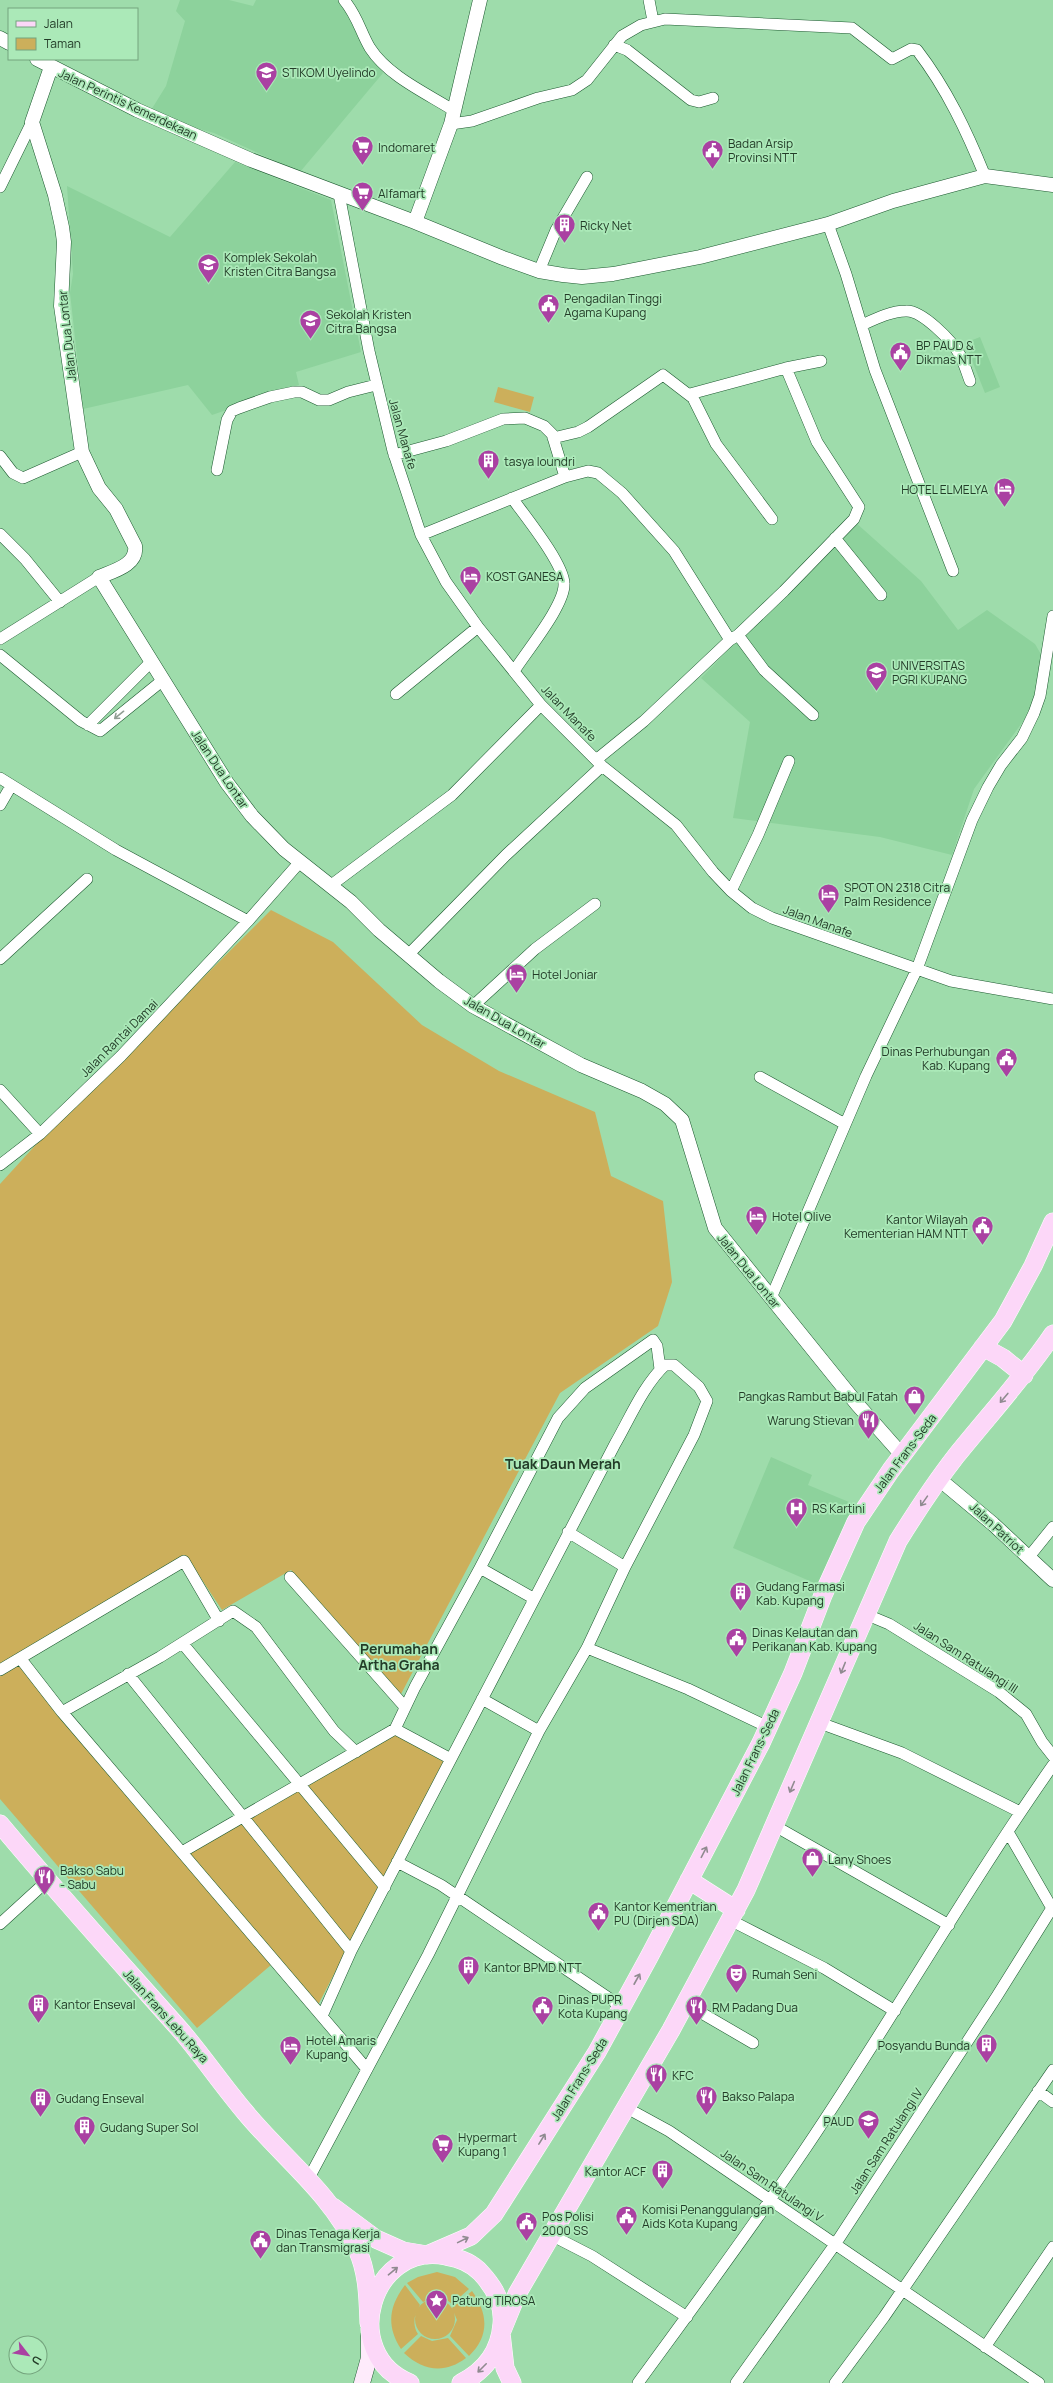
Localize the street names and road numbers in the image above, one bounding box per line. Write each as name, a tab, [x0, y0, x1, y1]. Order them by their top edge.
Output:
street label: Jalan Perintis Kemerdekaan	[56, 64, 200, 144]
street label: Jalan Dua Lontar	[54, 289, 80, 382]
street label: Jalan Manafe	[385, 397, 421, 471]
street label: Jalan Manafe	[538, 681, 600, 745]
street label: Jalan Dua Lontar	[187, 726, 253, 812]
street label: Jalan Manafe	[781, 901, 855, 941]
street label: Jalan Dua Lontar	[461, 992, 550, 1053]
street label: Jalan Rantai Damai	[76, 995, 162, 1081]
street label: Jalan Dua Lontar	[714, 1230, 785, 1312]
street label: Jalan Frans-Seda	[870, 1410, 940, 1496]
street label: Jalan Patriot	[966, 1498, 1028, 1558]
street label: Jalan Sam Ratulangi III	[910, 1617, 1022, 1697]
street label: Jalan Frans-Seda	[727, 1706, 783, 1798]
street label: Jalan Frans Lebu Raya	[119, 1966, 213, 2066]
street label: Jalan Frans-Seda	[547, 2034, 611, 2124]
street label: Jalan Sam Ratulangi IV	[845, 2084, 927, 2197]
street label: Jalan Sam Ratulangi V	[717, 2144, 827, 2226]

